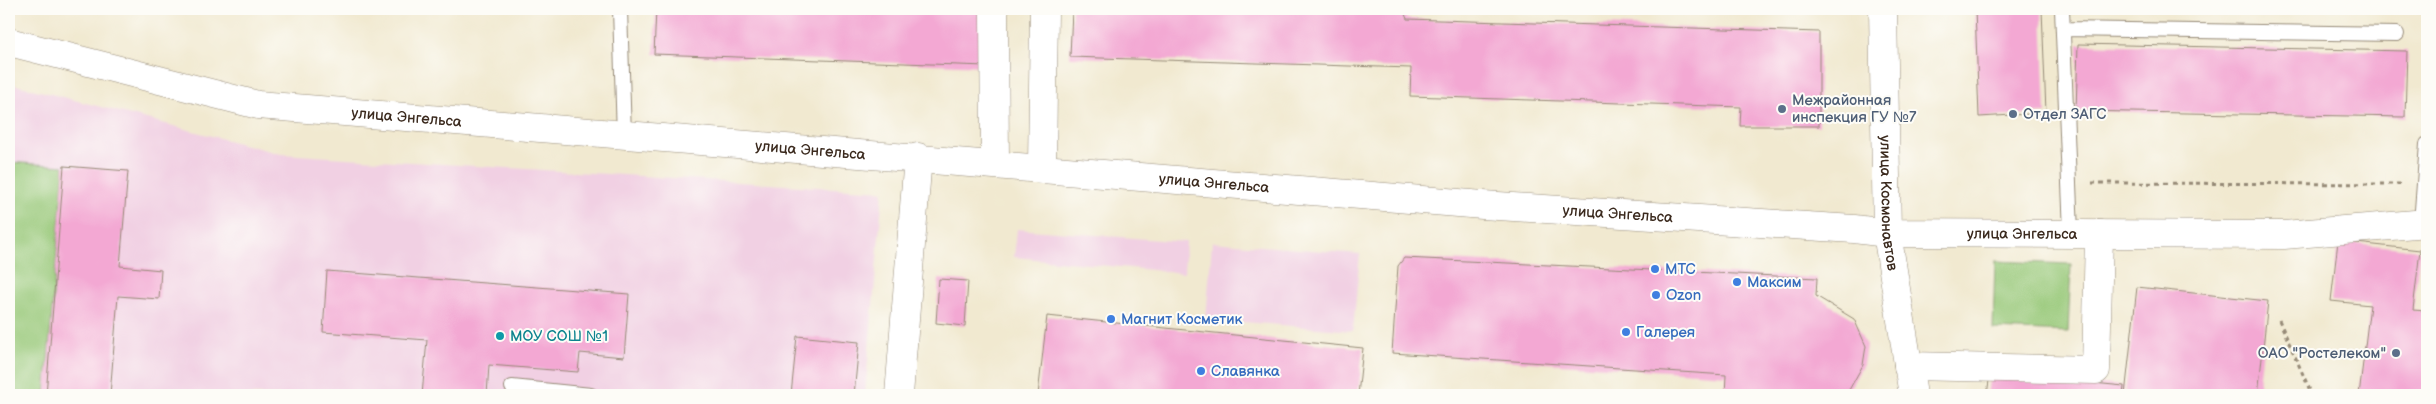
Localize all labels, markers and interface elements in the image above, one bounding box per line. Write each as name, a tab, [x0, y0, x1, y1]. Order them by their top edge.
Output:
place label: Межрайонная инспекция ГУ №7	[1792, 91, 1917, 127]
marker: Межрайонная инспекция ГУ №7	[1776, 103, 1788, 115]
street label: улица Энгельса	[351, 104, 463, 132]
place label: Отдел ЗАГС	[2023, 105, 2106, 124]
marker: Отдел ЗАГС	[2007, 108, 2019, 120]
street label: улица Космонавтов	[1875, 135, 1902, 272]
street label: улица Энгельса	[754, 137, 866, 165]
street label: улица Энгельса	[1158, 170, 1270, 198]
street label: улица Энгельса	[1562, 201, 1674, 227]
street label: улица Энгельса	[1967, 224, 2078, 244]
place label: МТС	[1665, 260, 1696, 279]
marker: МТС	[1649, 263, 1661, 275]
place label: Максим	[1747, 273, 1802, 292]
marker: Максим	[1731, 276, 1743, 288]
place label: Ozon	[1666, 286, 1701, 305]
marker: Ozon	[1650, 289, 1662, 301]
place label: Магнит Косметик	[1121, 310, 1243, 329]
marker: Магнит Косметик	[1105, 313, 1117, 325]
place label: Галерея	[1636, 323, 1695, 342]
marker: Галерея	[1620, 326, 1632, 338]
place label: МОУ СОШ №1	[510, 327, 608, 346]
marker: МОУ СОШ №1	[494, 330, 506, 342]
place label: ОАО "Ростелеком"	[2258, 344, 2386, 363]
marker: ОАО "Ростелеком"	[2390, 347, 2402, 359]
place label: Славянка	[1211, 362, 1280, 381]
marker: Славянка	[1195, 365, 1207, 377]

